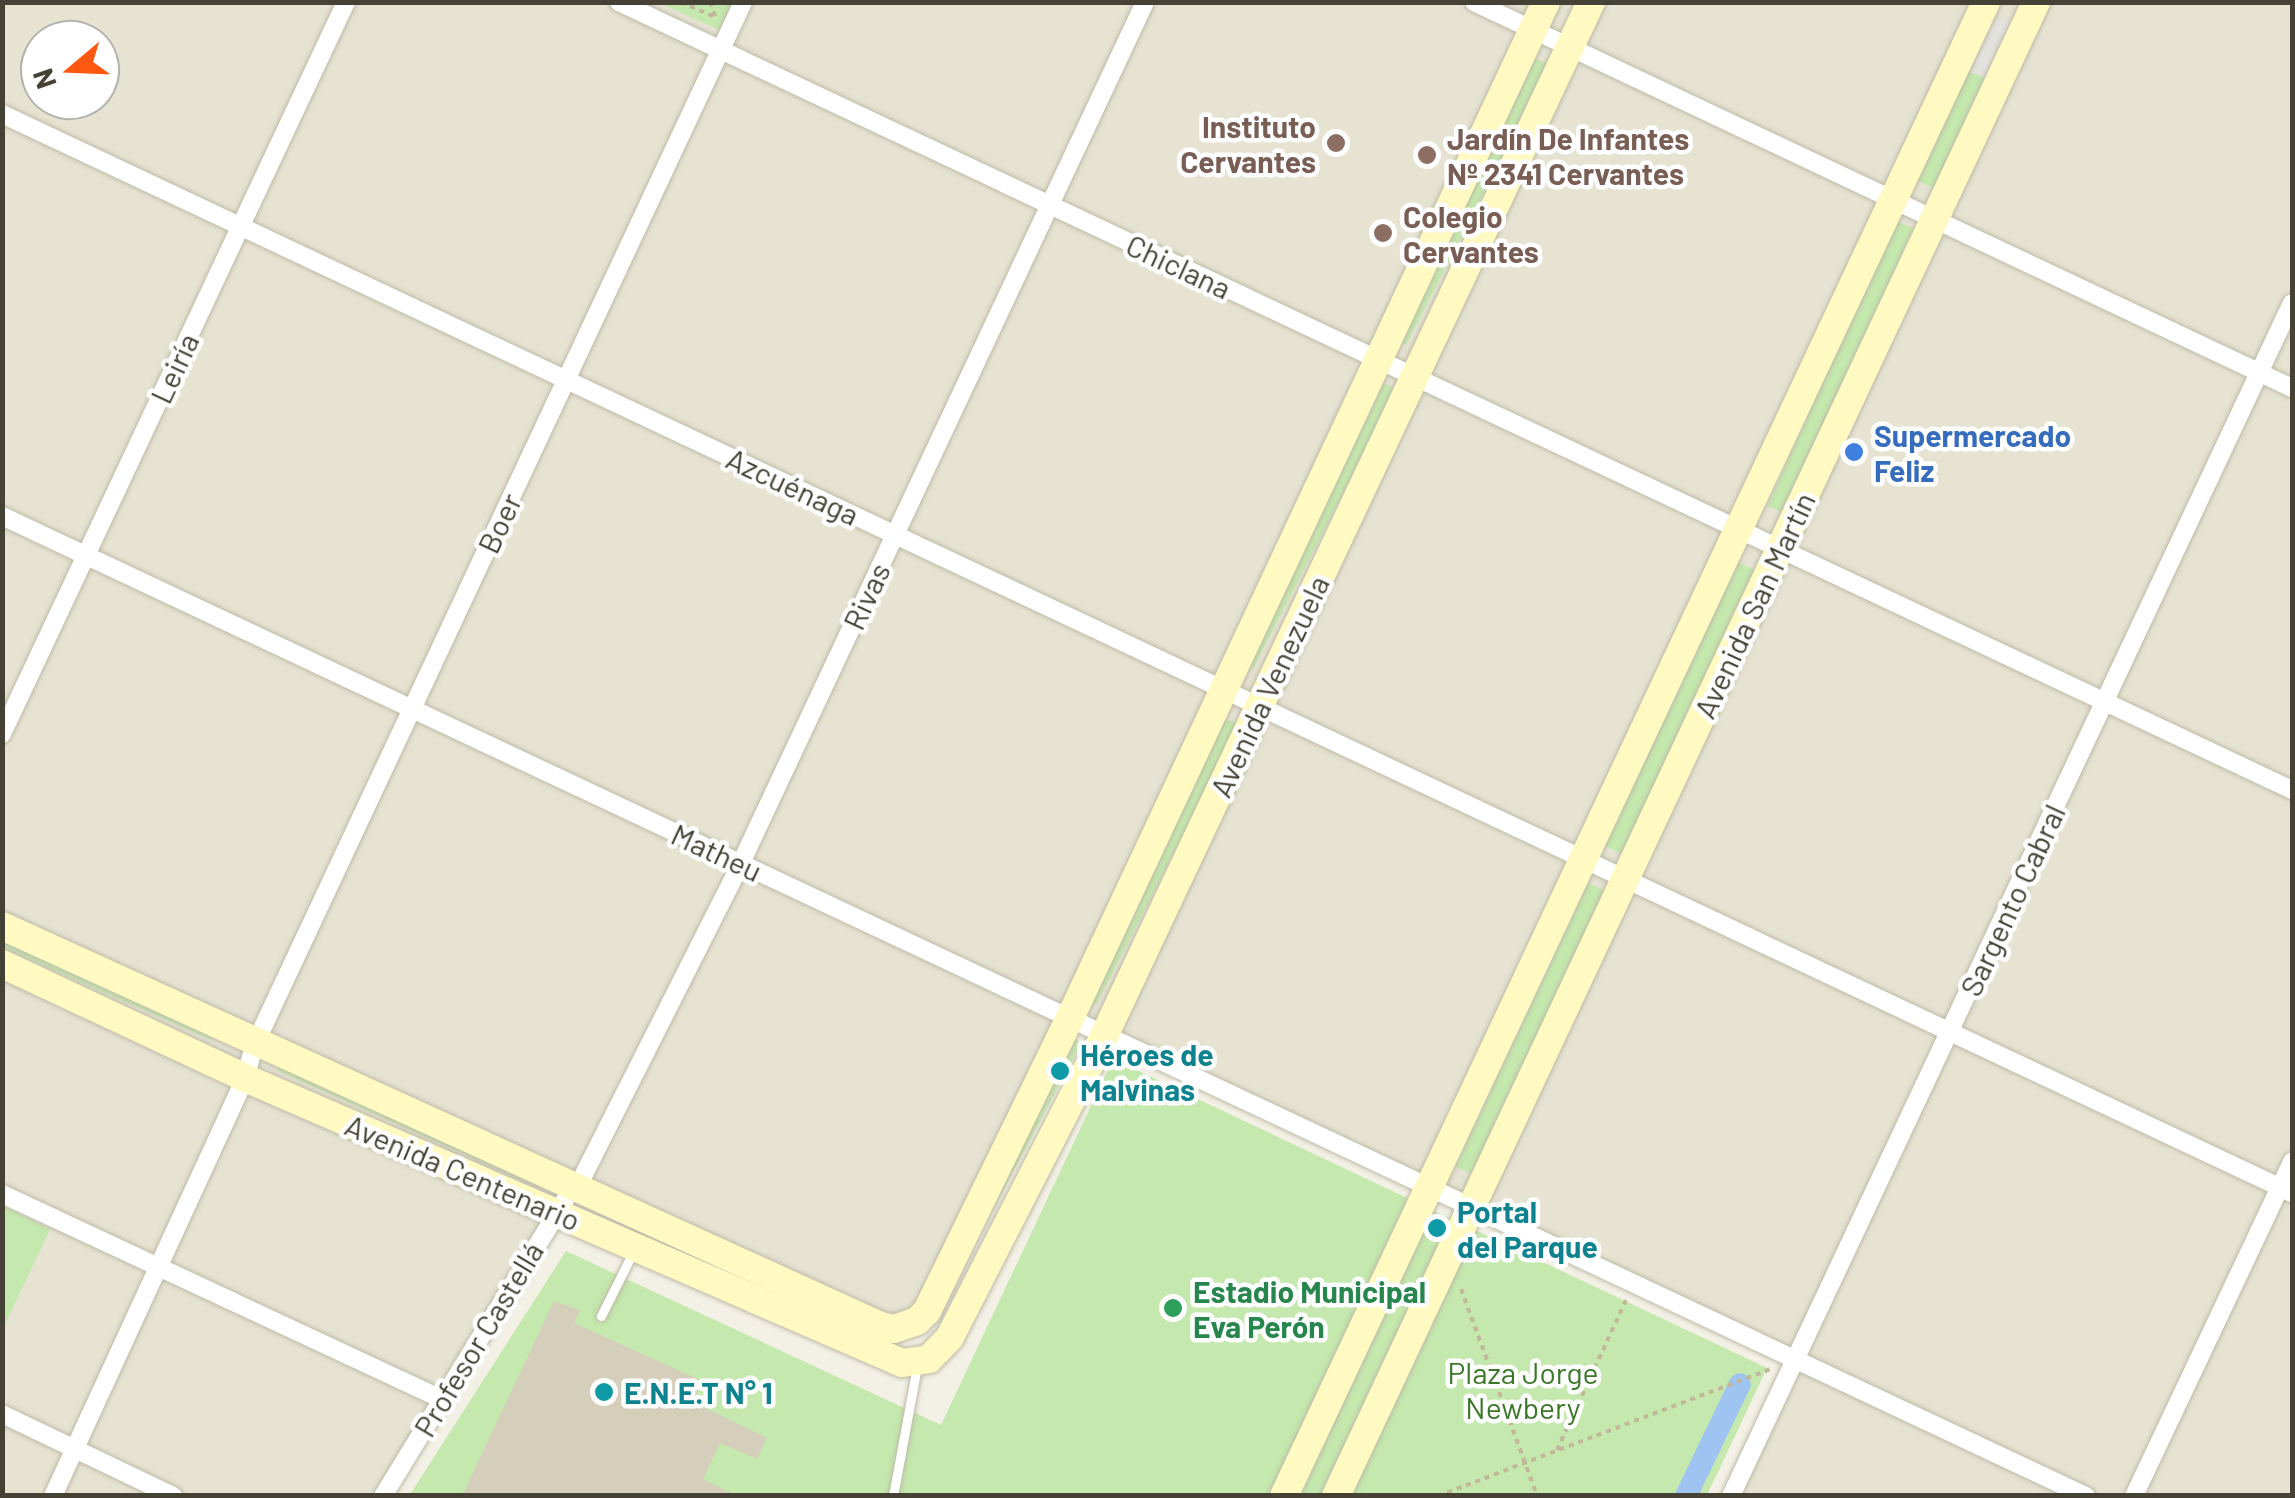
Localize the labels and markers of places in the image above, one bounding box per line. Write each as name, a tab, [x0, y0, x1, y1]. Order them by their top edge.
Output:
place label: Instituto Cervantes	[1180, 108, 1316, 178]
place label: Jardín De Infantes Nº 2341 Cervantes	[1447, 120, 1689, 190]
marker: Instituto Cervantes	[1325, 132, 1347, 154]
marker: Jardín De Infantes Nº 2341 Cervantes	[1416, 144, 1438, 166]
place label: Colegio Cervantes	[1403, 198, 1539, 268]
marker: Colegio Cervantes	[1372, 222, 1394, 244]
place label: Supermercado Feliz	[1874, 417, 2071, 488]
marker: Supermercado Feliz	[1843, 441, 1865, 463]
place label: Héroes de Malvinas	[1080, 1036, 1214, 1106]
marker: Héroes de Malvinas	[1049, 1060, 1071, 1082]
place label: Portal del Parque	[1457, 1193, 1598, 1264]
marker: Portal del Parque	[1426, 1217, 1448, 1239]
place label: Estadio Municipal Eva Perón	[1193, 1273, 1426, 1344]
marker: Estadio Municipal Eva Perón	[1162, 1297, 1184, 1319]
place label: E.N.E.T N° 1	[624, 1374, 773, 1410]
marker: E.N.E.T N° 1	[593, 1381, 615, 1403]

